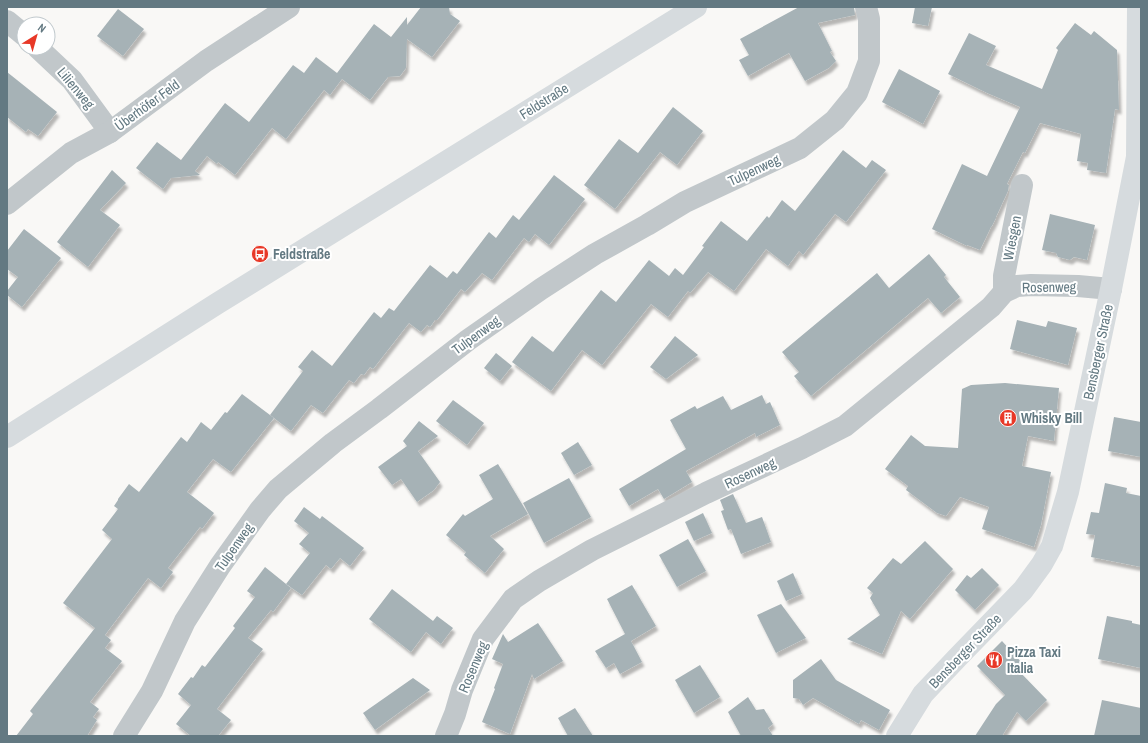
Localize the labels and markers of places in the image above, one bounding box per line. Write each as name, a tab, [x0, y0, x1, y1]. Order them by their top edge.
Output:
bus stop icon: Feldstraße	[250, 244, 270, 264]
place label: Feldstraße	[273, 245, 331, 263]
building icon: Whisky Bill	[998, 408, 1018, 428]
place label: Whisky Bill	[1021, 409, 1082, 427]
place label: Pizza Taxi Italia	[1007, 643, 1061, 677]
restaurant icon: Pizza Taxi Italia	[984, 650, 1004, 670]

